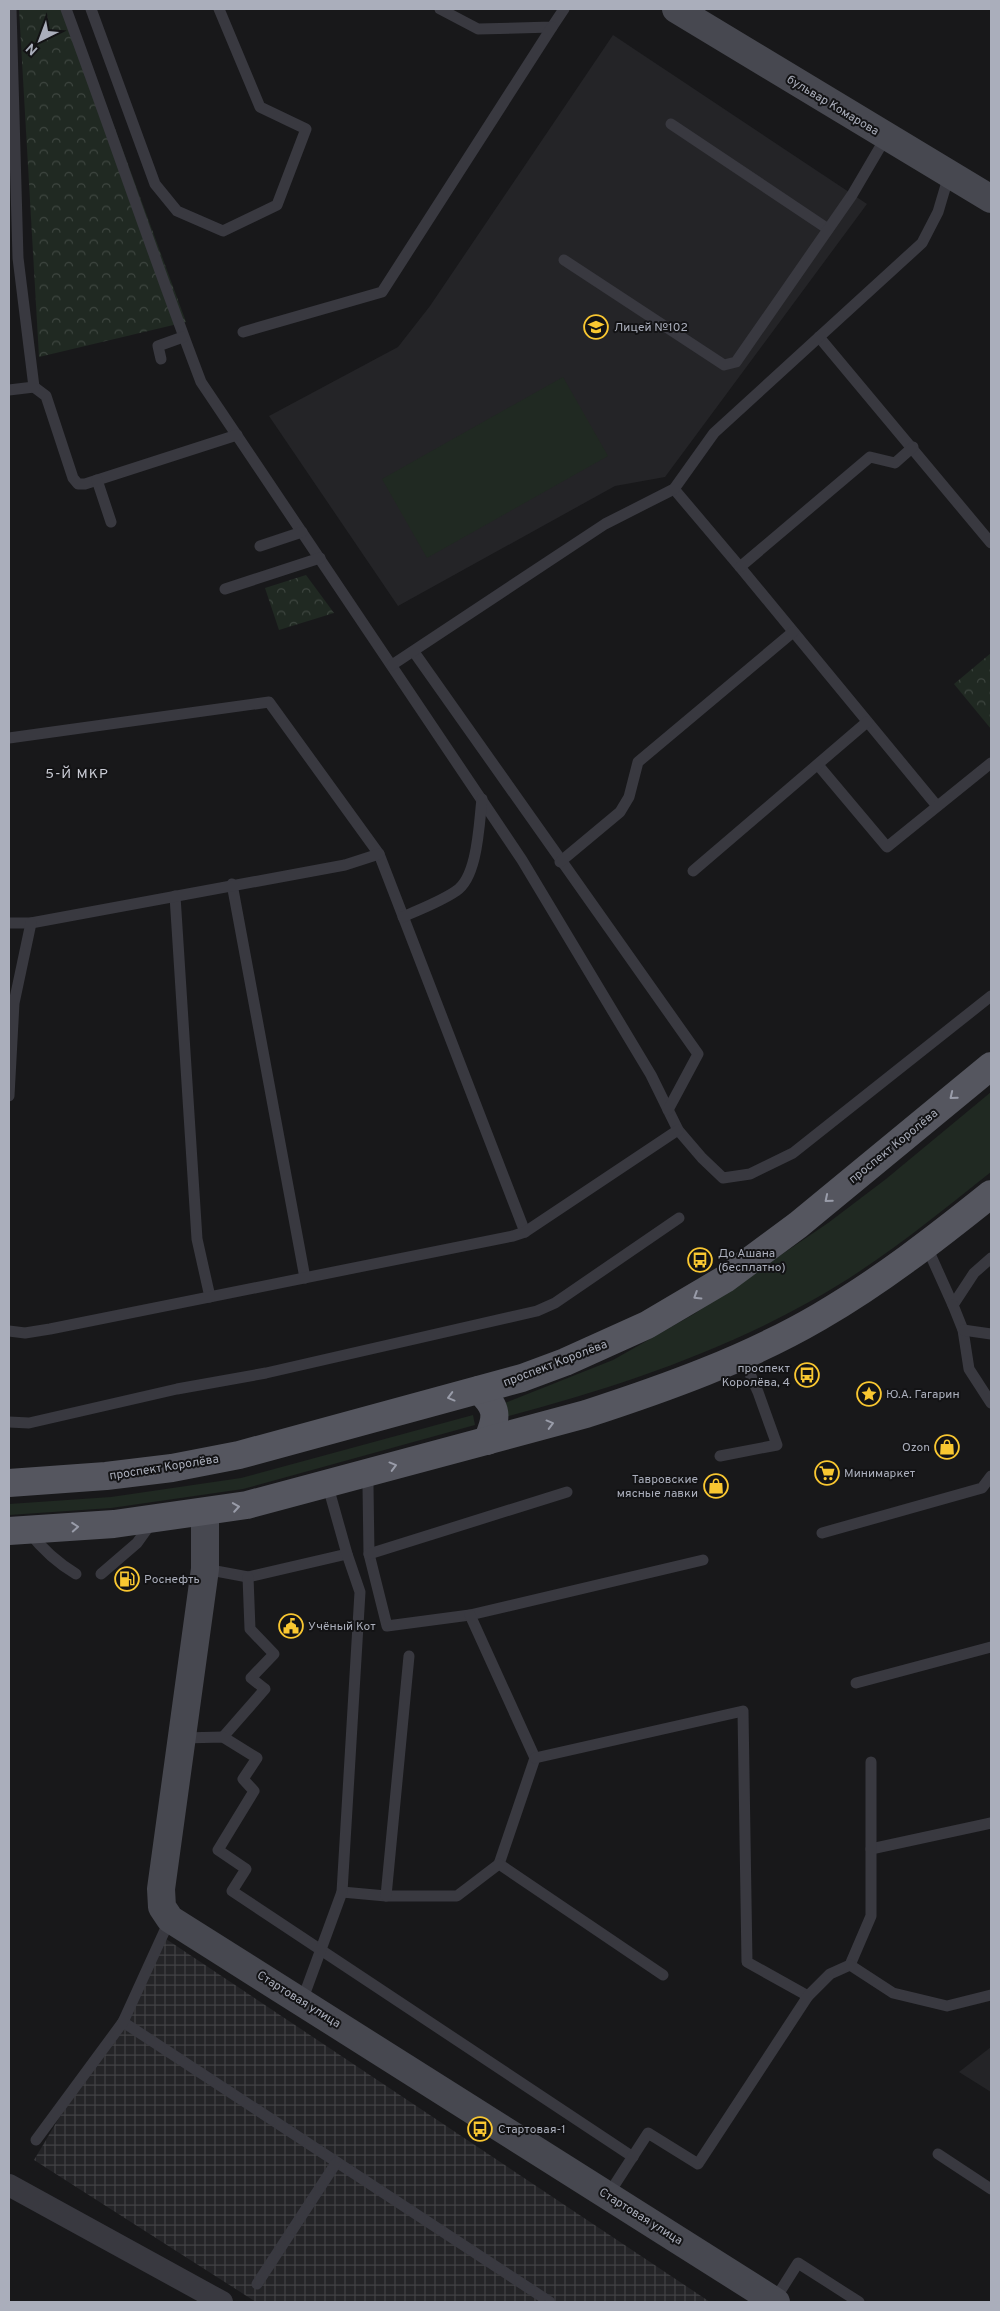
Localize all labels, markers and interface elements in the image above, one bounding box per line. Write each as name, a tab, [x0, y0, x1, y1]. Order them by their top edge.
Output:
north arrow	[15, 15, 65, 65]
text: N	[23, 39, 42, 58]
street label: бульвар Комарова	[783, 72, 882, 140]
school or university icon: Лицей №102	[583, 314, 609, 340]
place label: Лицей №102	[614, 320, 688, 336]
district label: 5-Й МКР	[45, 765, 109, 783]
one-way arrow	[950, 1091, 959, 1100]
street label: проспект Королёва	[846, 1106, 942, 1188]
one-way arrow	[824, 1194, 833, 1203]
place label: До Ашана (бесплатно)	[718, 1246, 786, 1276]
bus stop icon: До Ашана (бесплатно)	[687, 1247, 713, 1273]
one-way arrow	[694, 1290, 703, 1299]
street label: проспект Королёва	[501, 1337, 610, 1391]
place label: проспект Королёва, 4	[722, 1361, 791, 1391]
bus stop icon: проспект Королёва, 4	[794, 1362, 820, 1388]
place icon: Ю.А. Гагарин	[856, 1381, 882, 1407]
place label: Ю.А. Гагарин	[886, 1387, 960, 1403]
one-way arrow	[447, 1392, 455, 1402]
one-way arrow	[546, 1419, 554, 1429]
shop icon: Ozon	[934, 1434, 960, 1460]
place label: Ozon	[902, 1440, 930, 1456]
street label: проспект Королёва	[108, 1451, 220, 1485]
supermarket icon: Минимаркет	[814, 1460, 840, 1486]
one-way arrow	[389, 1461, 398, 1472]
place label: Минимаркет	[844, 1466, 916, 1482]
place label: Тавровские мясные лавки	[617, 1472, 698, 1502]
shop icon: Тавровские мясные лавки	[703, 1473, 729, 1499]
one-way arrow	[232, 1502, 240, 1512]
one-way arrow	[71, 1522, 79, 1533]
fuel station icon: Роснефть	[114, 1566, 140, 1592]
place label: Роснефть	[144, 1572, 200, 1588]
public building icon: Учёный Кот	[278, 1613, 304, 1639]
place label: Учёный Кот	[308, 1619, 376, 1635]
street label: Стартовая улица	[254, 1968, 343, 2032]
bus stop icon: Стартовая-1	[467, 2116, 493, 2142]
place label: Стартовая-1	[498, 2122, 566, 2138]
street label: Стартовая улица	[596, 2185, 685, 2249]

